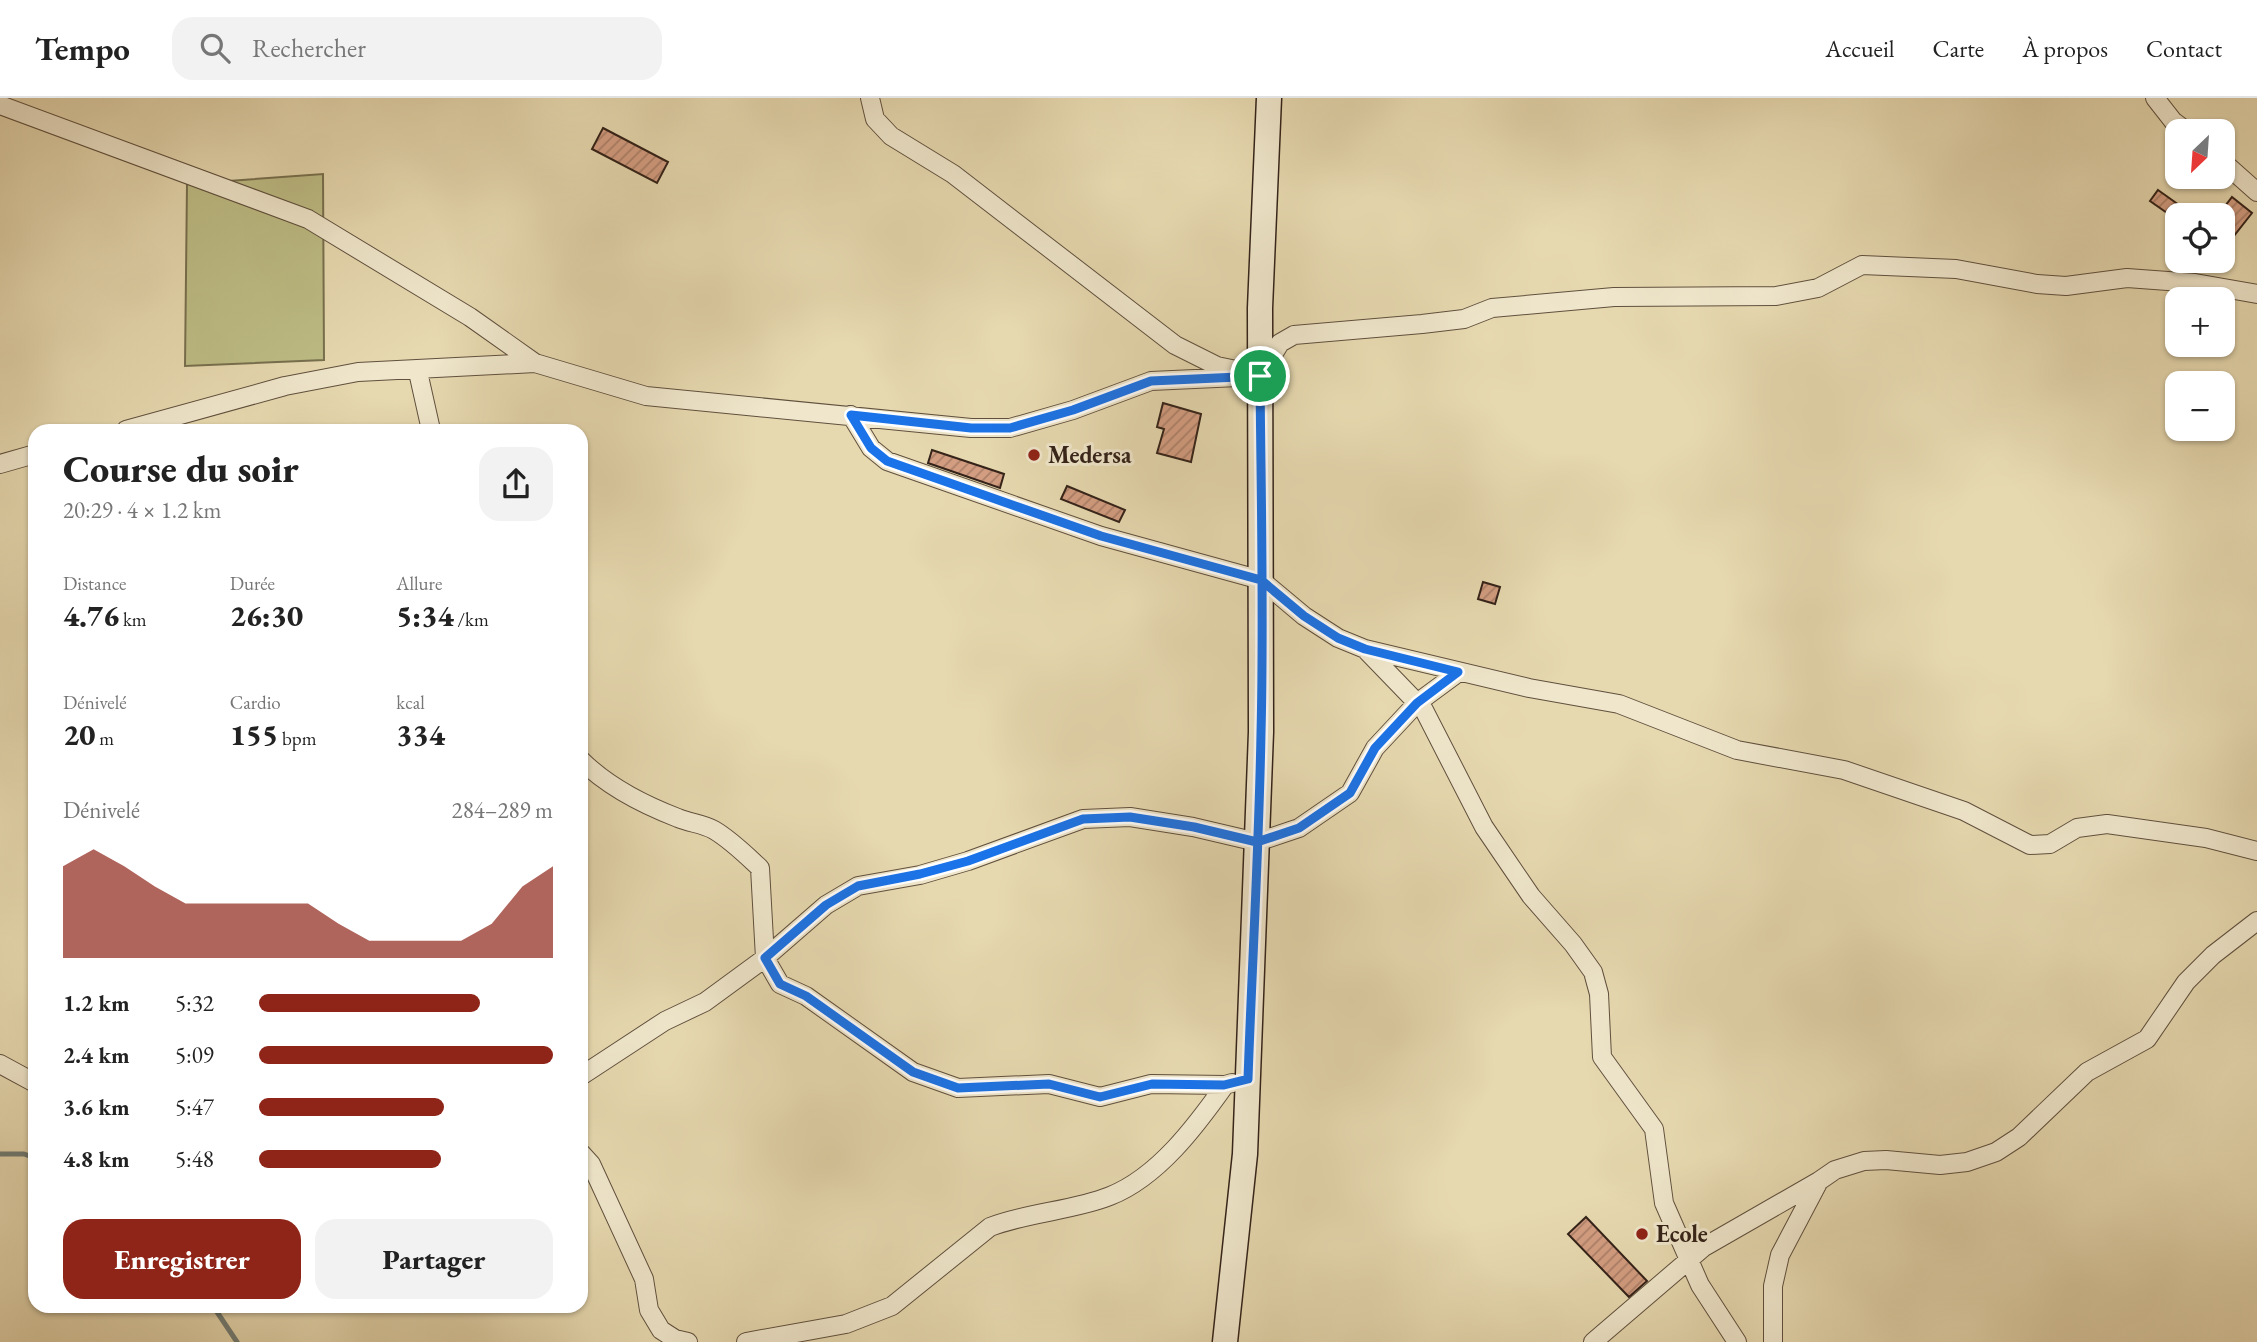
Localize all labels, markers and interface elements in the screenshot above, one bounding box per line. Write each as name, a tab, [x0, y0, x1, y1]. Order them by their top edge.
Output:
search box	[172, 17, 662, 80]
text: Tempo	[35, 27, 130, 70]
icon: search	[196, 29, 234, 67]
text: Rechercher	[252, 31, 366, 65]
text: Accueil	[1825, 33, 1895, 64]
text: Carte	[1933, 33, 1984, 64]
text: À propos	[2022, 33, 2108, 64]
text: Contact	[2146, 33, 2222, 64]
north arrow	[2165, 119, 2235, 189]
map controls	[2165, 119, 2235, 441]
button: locate	[2165, 203, 2235, 273]
button: +	[2165, 287, 2235, 357]
pin	[1230, 346, 1290, 406]
icon: arrive	[1241, 357, 1279, 395]
button: −	[2165, 371, 2235, 441]
place label: Medersa	[1048, 439, 1132, 470]
text: Course du soir	[63, 444, 299, 493]
button: share	[479, 447, 553, 521]
marker: Medersa	[1026, 447, 1042, 463]
text: 20:29 · 4 × 1.2 km	[63, 495, 221, 525]
text: Distance	[63, 571, 126, 596]
text: Durée	[230, 571, 275, 596]
text: Allure	[396, 571, 442, 596]
text: 4.76	[63, 596, 119, 635]
text: 26:30	[230, 596, 303, 635]
text: 5:34	[396, 596, 454, 635]
text: km	[119, 607, 147, 632]
text: /km	[454, 607, 489, 632]
text: Dénivelé	[63, 690, 127, 715]
text: Cardio	[230, 690, 281, 715]
text: kcal	[396, 690, 425, 715]
text: 20	[63, 715, 95, 754]
text: 155	[230, 715, 278, 754]
text: 334	[396, 715, 445, 754]
text: m	[95, 726, 114, 751]
text: bpm	[278, 726, 317, 751]
text: Dénivelé	[63, 795, 140, 825]
text: 284–289 m	[452, 795, 553, 825]
text: 1.2 km	[63, 988, 130, 1018]
text: 5:32	[175, 988, 214, 1018]
text: 2.4 km	[63, 1040, 130, 1070]
text: 5:09	[175, 1040, 214, 1070]
text: 3.6 km	[63, 1092, 130, 1122]
text: 5:47	[175, 1092, 214, 1122]
text: 4.8 km	[63, 1144, 130, 1174]
text: 5:48	[175, 1144, 214, 1174]
place label: Ecole	[1656, 1218, 1708, 1249]
button: Enregistrer	[63, 1219, 301, 1299]
button: Partager	[315, 1219, 553, 1299]
marker: Ecole	[1634, 1226, 1650, 1242]

